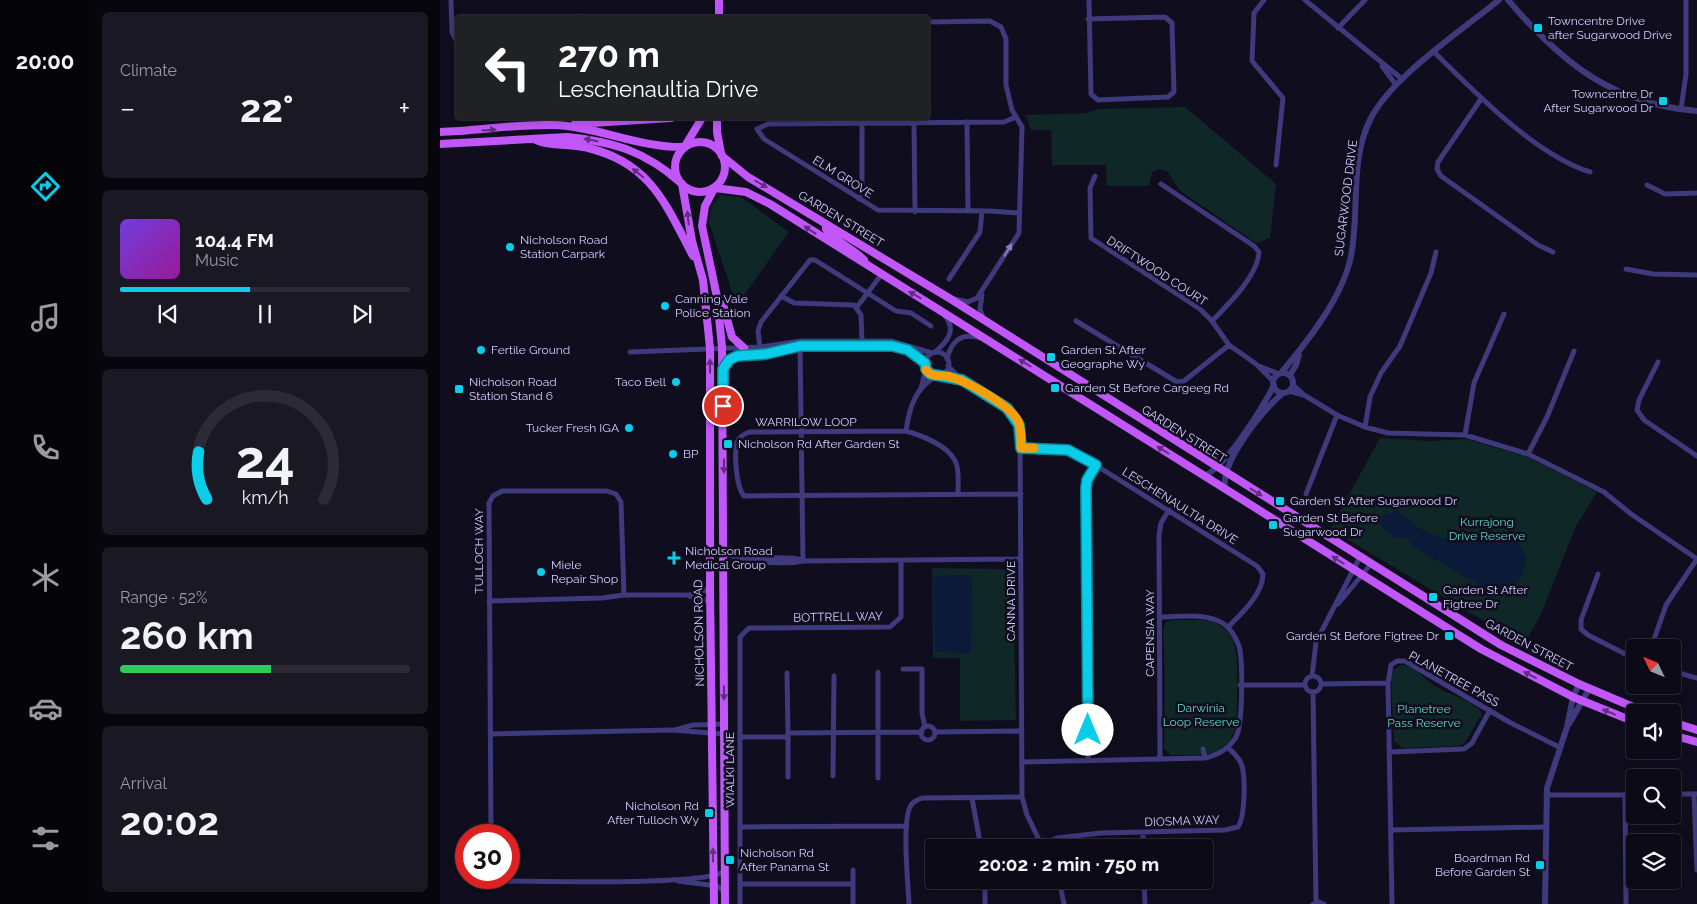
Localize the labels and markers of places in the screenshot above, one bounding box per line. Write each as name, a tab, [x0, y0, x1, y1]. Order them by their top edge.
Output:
place label: Towncentre Drive after Sugarwood Drive	[1548, 14, 1672, 42]
marker: Towncentre Drive after Sugarwood Drive	[1532, 22, 1544, 34]
place label: Towncentre Dr After Sugarwood Dr	[1543, 87, 1654, 115]
marker: Towncentre Dr After Sugarwood Dr	[1657, 95, 1669, 107]
place label: Nicholson Road Station Carpark	[520, 233, 608, 261]
marker: Nicholson Road Station Carpark	[504, 241, 516, 253]
place label: Canning Vale Police Station	[675, 292, 750, 320]
marker: Canning Vale Police Station	[659, 300, 671, 312]
place label: Fertile Ground	[491, 343, 570, 357]
place label: Garden St After Geographe Wy	[1061, 343, 1146, 371]
marker: Fertile Ground	[475, 344, 487, 356]
marker: Garden St After Geographe Wy	[1045, 351, 1057, 363]
place label: Nicholson Road Station Stand 6	[469, 375, 557, 403]
place label: Taco Bell	[615, 375, 667, 389]
marker: Taco Bell	[670, 376, 682, 388]
place label: Garden St Before Cargeeg Rd	[1065, 381, 1229, 395]
marker: Garden St Before Cargeeg Rd	[1049, 382, 1061, 394]
marker: Nicholson Road Station Stand 6	[453, 383, 465, 395]
pin	[702, 385, 744, 427]
place label: Tucker Fresh IGA	[526, 421, 619, 435]
marker: Tucker Fresh IGA	[623, 422, 635, 434]
place label: Nicholson Rd After Garden St	[738, 437, 899, 451]
marker: Nicholson Rd After Garden St	[722, 438, 734, 450]
place label: BP	[683, 447, 699, 461]
marker: BP	[667, 448, 679, 460]
place label: Garden St After Sugarwood Dr	[1290, 494, 1458, 508]
marker: Garden St After Sugarwood Dr	[1274, 495, 1286, 507]
place label: Garden St Before Sugarwood Dr	[1283, 511, 1378, 539]
marker: Garden St Before Sugarwood Dr	[1267, 519, 1279, 531]
place label: Nicholson Road Medical Group	[685, 544, 773, 572]
marker: Nicholson Road Medical Group	[667, 551, 681, 565]
place label: Miele Repair Shop	[551, 558, 618, 586]
marker: Miele Repair Shop	[535, 566, 547, 578]
place label: Garden St After Figtree Dr	[1443, 583, 1528, 611]
marker: Garden St After Figtree Dr	[1427, 591, 1439, 603]
place label: Garden St Before Figtree Dr	[1286, 629, 1440, 643]
marker: Garden St Before Figtree Dr	[1443, 630, 1455, 642]
place label: Nicholson Rd After Tulloch Wy	[607, 799, 699, 827]
marker: Nicholson Rd After Tulloch Wy	[703, 807, 715, 819]
place label: Nicholson Rd After Panama St	[740, 846, 829, 874]
place label: Boardman Rd Before Garden St	[1435, 851, 1530, 879]
marker: Nicholson Rd After Panama St	[724, 854, 736, 866]
marker: Boardman Rd Before Garden St	[1534, 859, 1546, 871]

